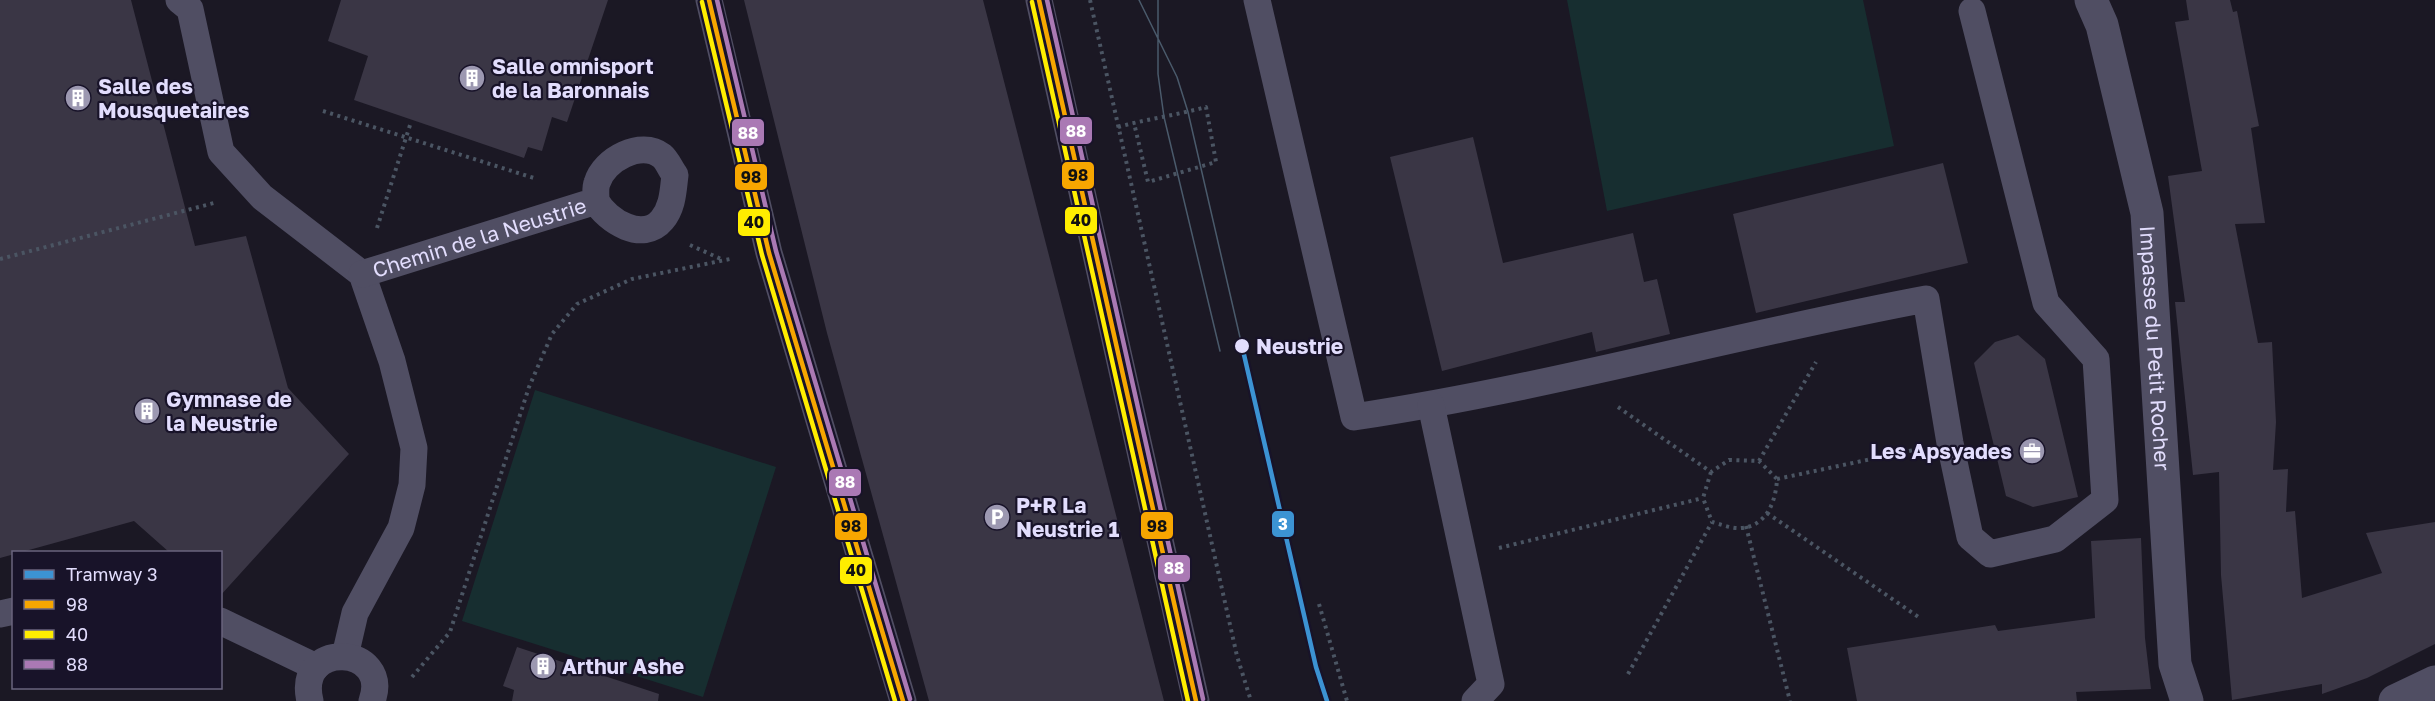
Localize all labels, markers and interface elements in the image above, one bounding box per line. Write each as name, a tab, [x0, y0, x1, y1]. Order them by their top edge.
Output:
place label: Salle omnisport de la Baronnais	[492, 53, 654, 103]
building icon: Salle omnisport de la Baronnais	[457, 63, 487, 93]
place label: Salle des Mousquetaires	[98, 73, 250, 123]
building icon: Salle des Mousquetaires	[63, 83, 93, 113]
line badge: 88	[1059, 116, 1093, 145]
line badge: 88	[731, 118, 765, 147]
text: 88	[1066, 121, 1086, 141]
text: 88	[738, 123, 758, 143]
line badge: 98	[1061, 161, 1095, 190]
line badge: 98	[734, 163, 768, 191]
text: 98	[1068, 165, 1088, 185]
text: 98	[741, 167, 761, 187]
street label: Chemin de la Neustrie	[369, 192, 589, 283]
line badge: 40	[1064, 206, 1098, 235]
line badge: 40	[737, 208, 771, 237]
text: 40	[1071, 210, 1091, 230]
text: 40	[744, 212, 764, 232]
street label: Impasse du Petit Rocher	[2135, 225, 2176, 471]
place label: Neustrie	[1256, 333, 1343, 359]
marker: Neustrie	[1233, 337, 1251, 355]
place label: Gymnase de la Neustrie	[166, 386, 292, 436]
building icon: Gymnase de la Neustrie	[132, 396, 162, 426]
office icon: Les Apsyades	[2017, 436, 2047, 466]
place label: Les Apsyades	[1870, 438, 2012, 464]
line badge: 88	[828, 468, 862, 497]
text: 88	[835, 472, 855, 492]
place label: P+R La Neustrie 1	[1016, 492, 1119, 542]
parking icon: P+R La Neustrie 1	[982, 502, 1012, 532]
line badge: 3	[1271, 510, 1295, 538]
line badge: 98	[1140, 511, 1174, 540]
line badge: 98	[834, 512, 868, 541]
text: 3	[1278, 514, 1288, 534]
text: 98	[841, 516, 861, 536]
text: 98	[1147, 516, 1167, 536]
legend	[12, 551, 222, 689]
line badge: 88	[1157, 554, 1191, 583]
line badge: 40	[839, 556, 873, 585]
text: 88	[1164, 558, 1184, 578]
text: 40	[846, 560, 866, 580]
text: Tramway 3	[66, 563, 157, 585]
text: 98	[66, 593, 88, 615]
text: 40	[66, 623, 88, 645]
building icon: Arthur Ashe	[528, 651, 558, 681]
text: 88	[66, 653, 88, 675]
place label: Arthur Ashe	[562, 653, 684, 679]

